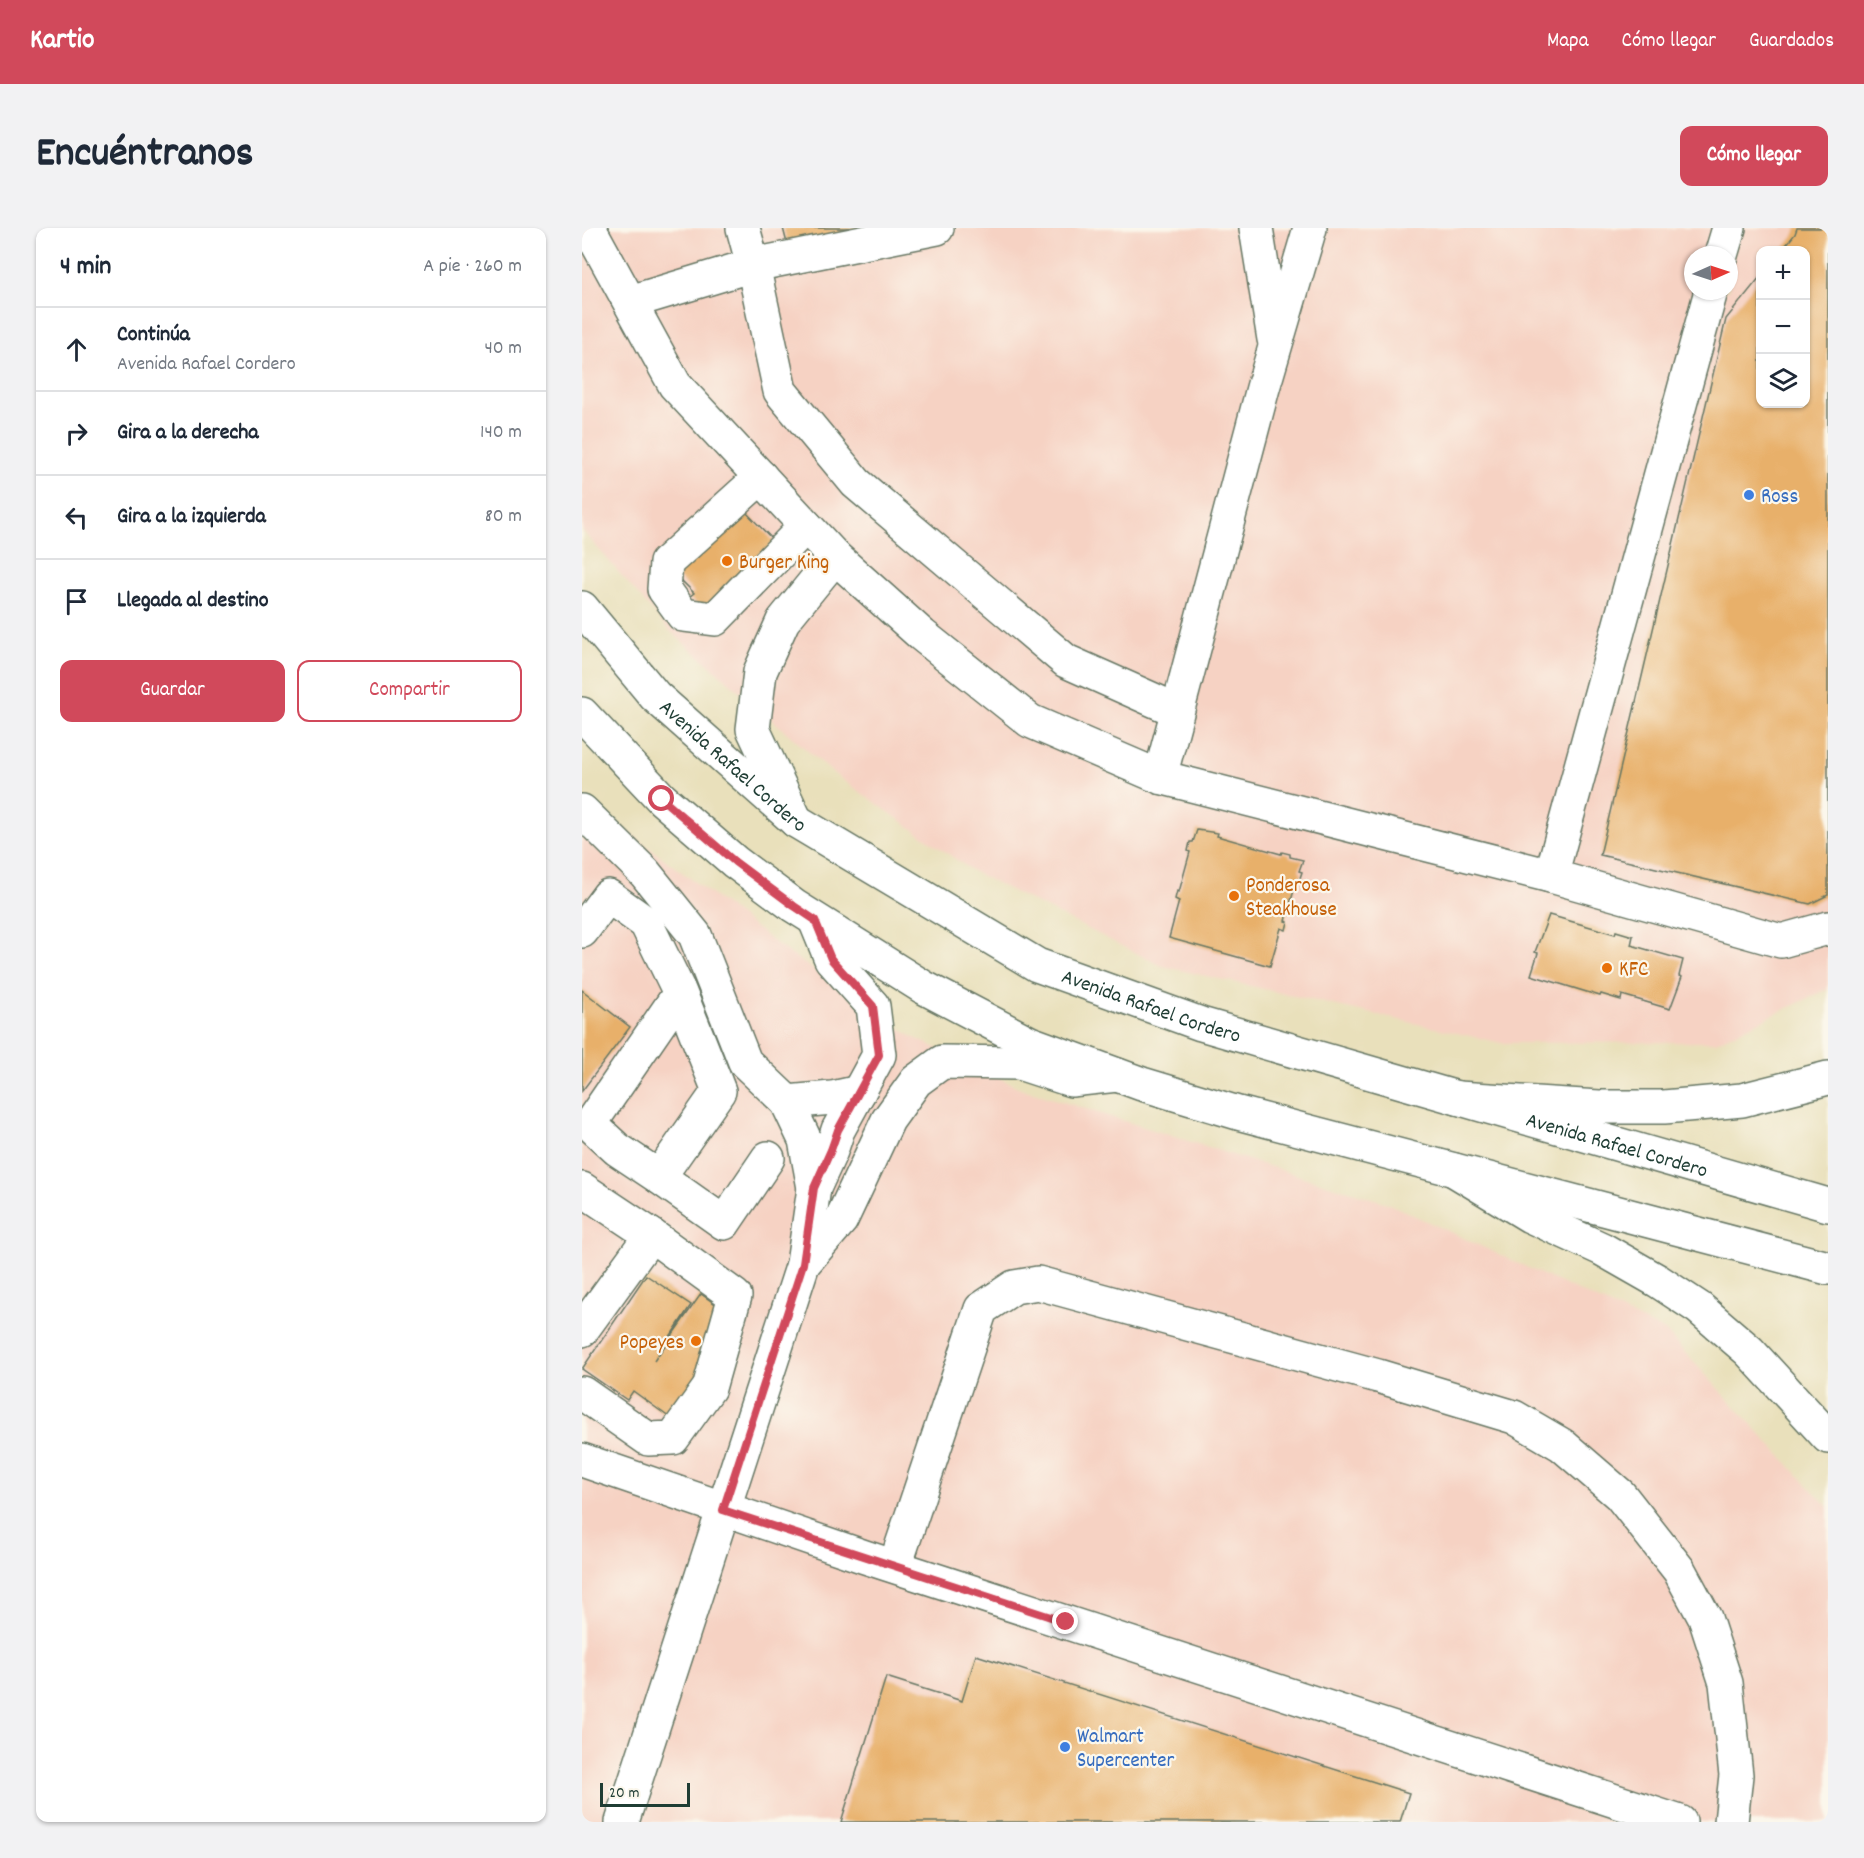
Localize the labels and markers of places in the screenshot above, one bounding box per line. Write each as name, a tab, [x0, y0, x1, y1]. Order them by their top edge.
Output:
place label: Ross	[1761, 483, 1798, 513]
marker: Ross	[1742, 488, 1756, 502]
place label: Burger King	[739, 549, 829, 579]
marker: Burger King	[720, 554, 734, 568]
place label: Ponderosa Steakhouse	[1246, 872, 1337, 926]
marker: Ponderosa Steakhouse	[1227, 889, 1241, 903]
place label: KFC	[1619, 956, 1648, 986]
marker: KFC	[1600, 961, 1614, 975]
place label: Popeyes	[620, 1329, 684, 1359]
marker: Popeyes	[689, 1334, 703, 1348]
place label: Walmart Supercenter	[1077, 1723, 1174, 1777]
marker: Walmart Supercenter	[1058, 1740, 1072, 1754]

